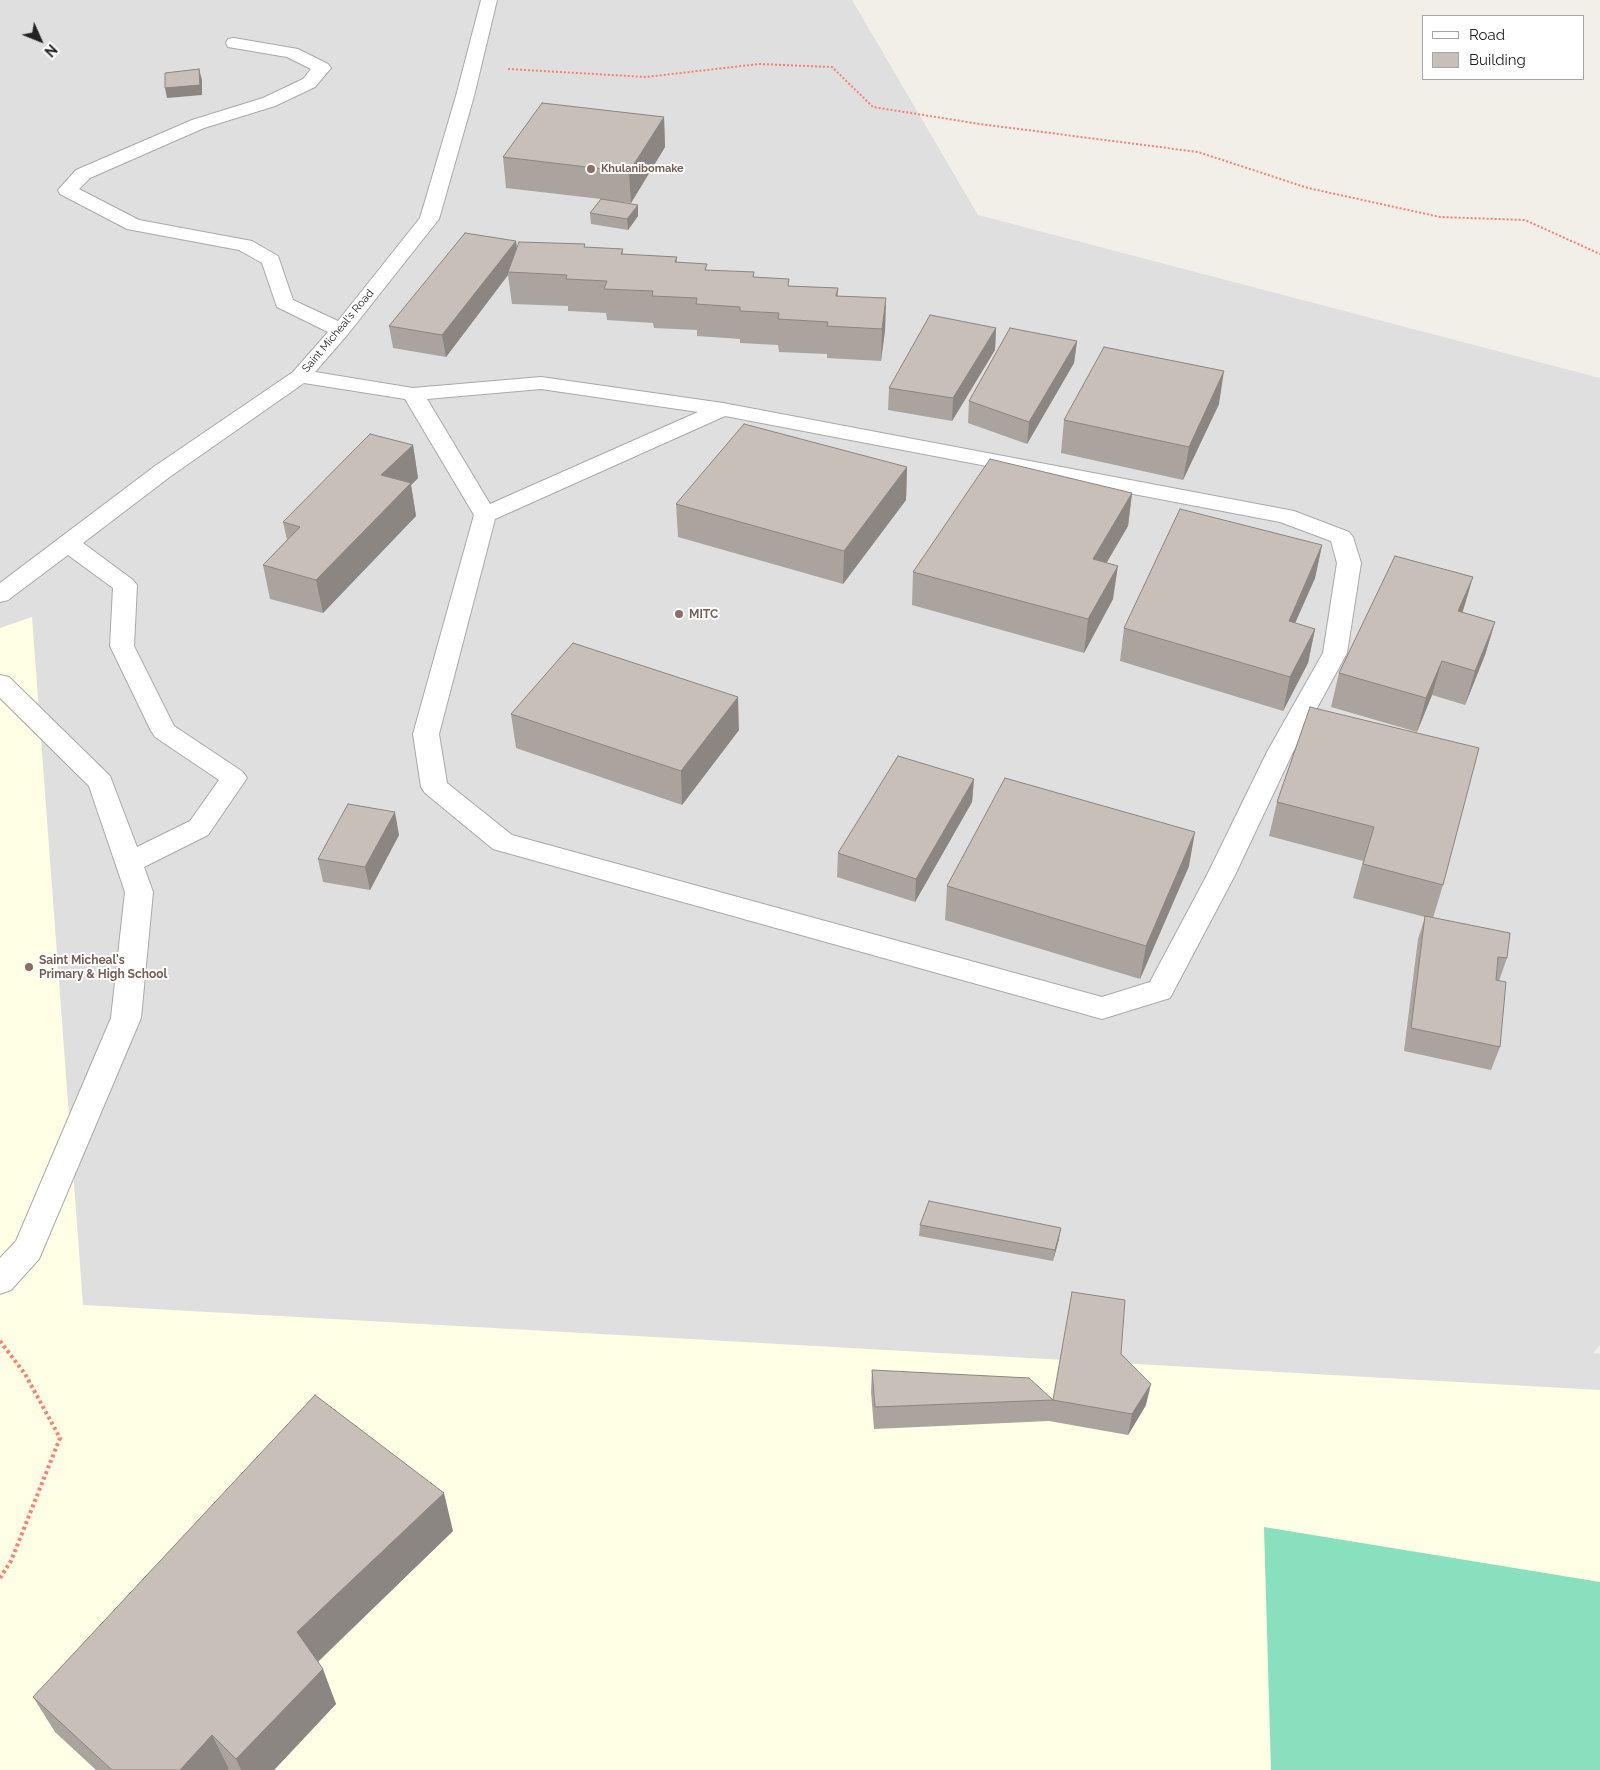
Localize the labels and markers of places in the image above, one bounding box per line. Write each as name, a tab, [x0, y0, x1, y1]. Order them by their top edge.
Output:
place label: Khulanibomake	[601, 162, 684, 176]
marker: Khulanibomake	[585, 163, 597, 175]
place label: MITC	[689, 607, 718, 621]
marker: MITC	[673, 608, 685, 620]
place label: Saint Micheal's Primary & High School	[39, 953, 167, 981]
marker: Saint Micheal's Primary & High School	[23, 961, 35, 973]

